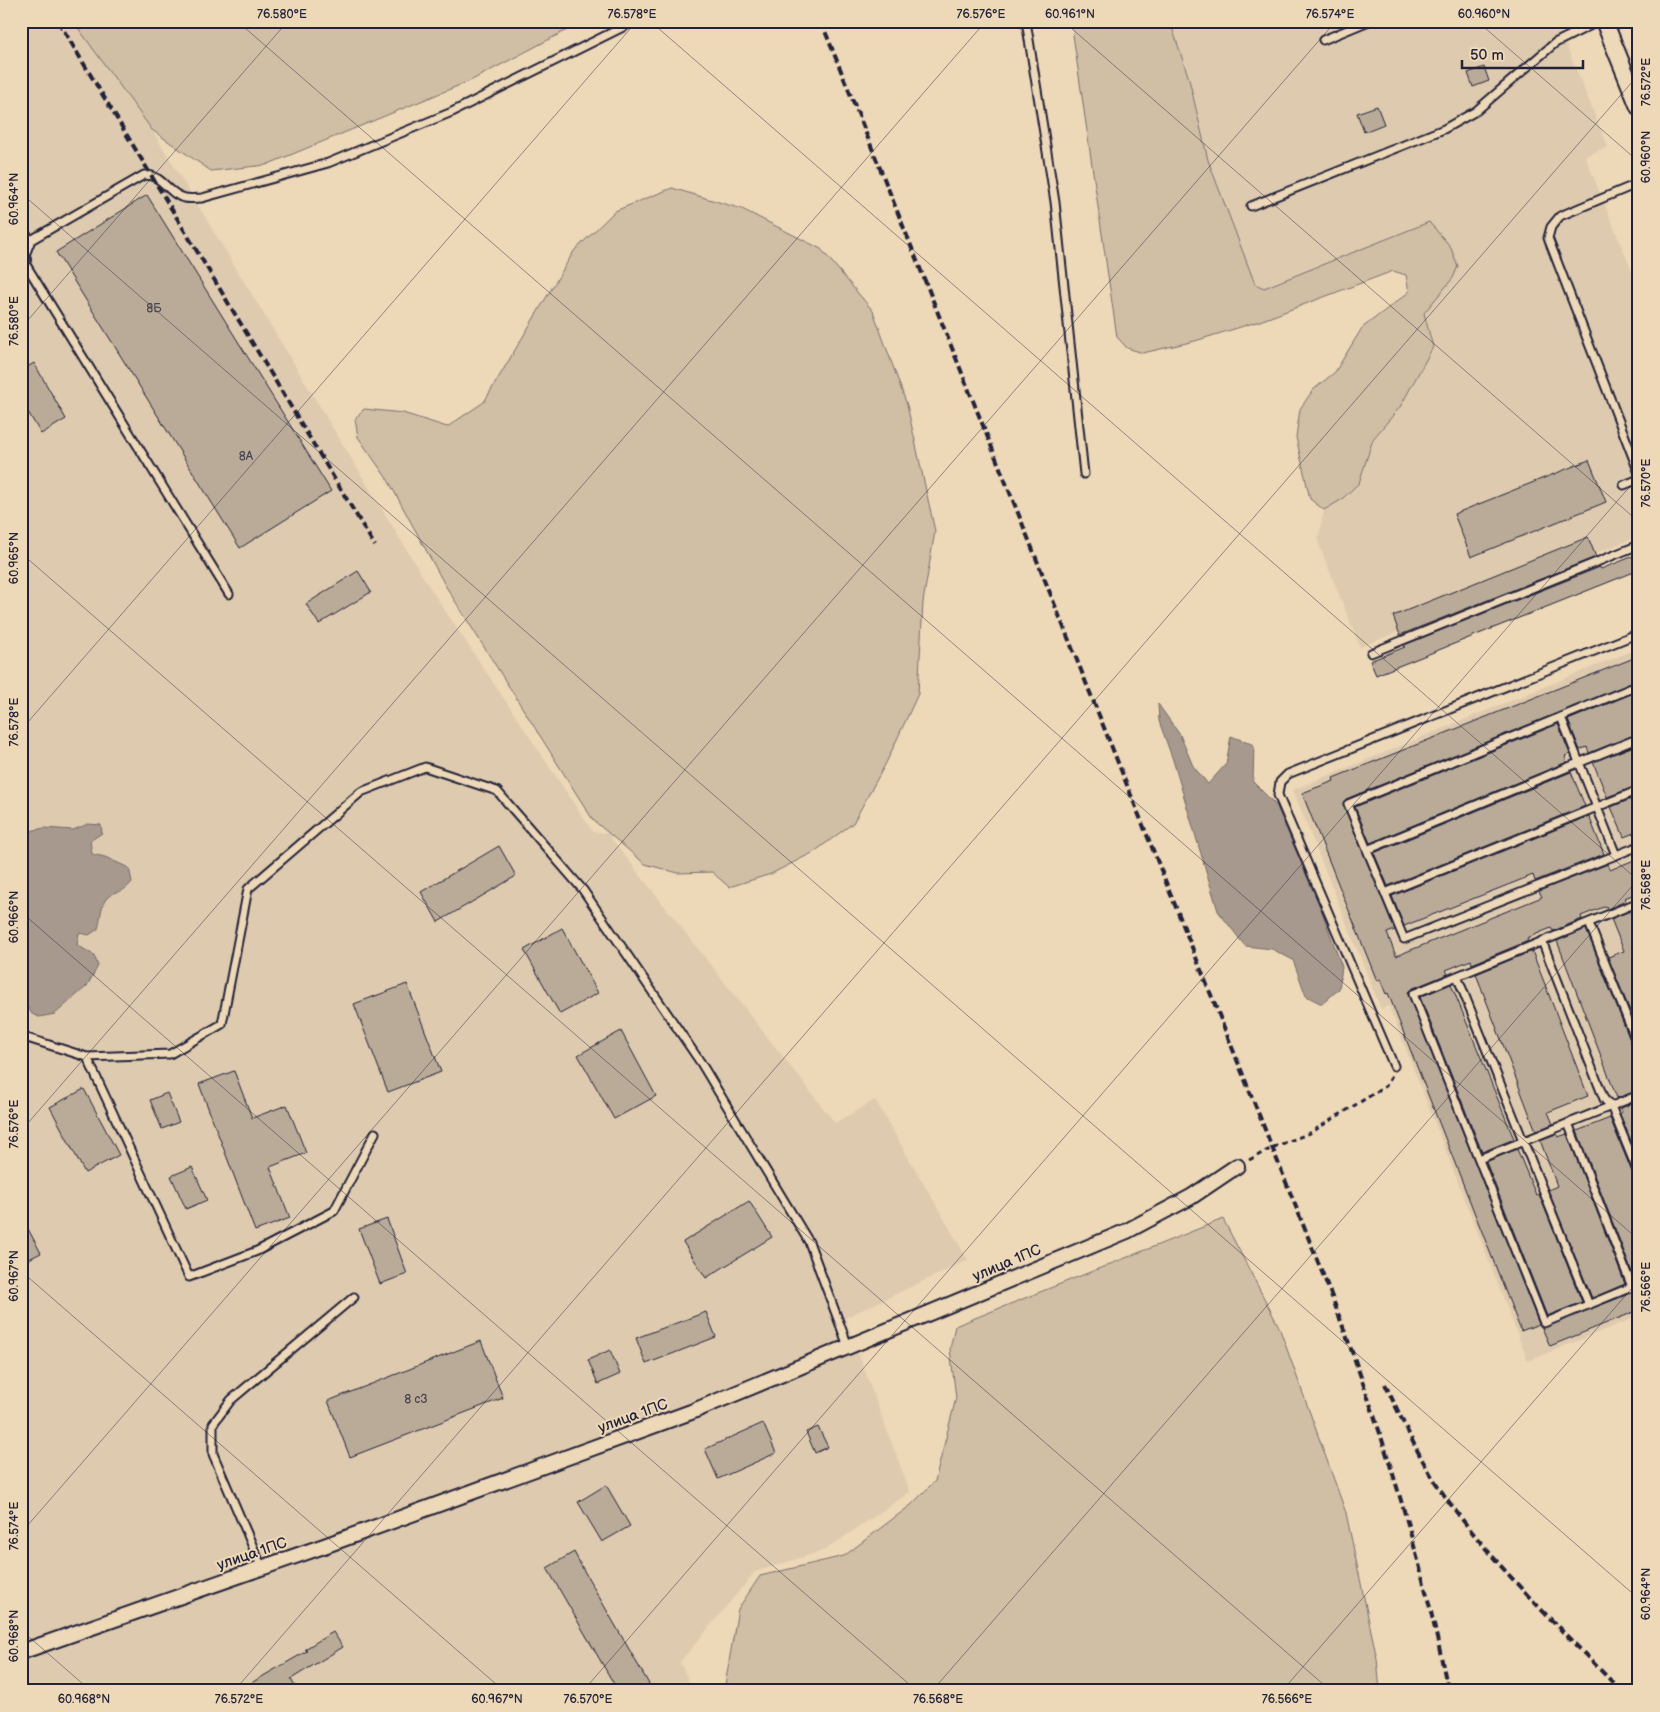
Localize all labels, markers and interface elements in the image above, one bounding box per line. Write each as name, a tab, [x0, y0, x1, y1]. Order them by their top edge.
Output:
text: 76.580°E	[257, 7, 307, 22]
text: 76.578°E	[608, 7, 656, 22]
text: 76.576°E	[957, 7, 1006, 22]
text: 60.961°N	[1045, 7, 1095, 22]
text: 76.574°E	[1306, 7, 1354, 22]
text: 60.960°N	[1458, 7, 1510, 22]
scale bar	[1462, 38, 1584, 70]
text: 50 m	[1470, 46, 1504, 65]
text: 76.572°E	[1639, 58, 1654, 106]
text: 60.960°N	[1639, 131, 1654, 183]
text: 60.964°N	[7, 173, 22, 225]
text: 76.580°E	[7, 296, 22, 346]
house number: 8Б	[146, 301, 162, 316]
house number: 8А	[239, 449, 254, 464]
text: 76.570°E	[1639, 459, 1654, 507]
text: 60.965°N	[7, 532, 22, 584]
text: 76.578°E	[7, 698, 22, 746]
text: 76.568°E	[1639, 860, 1654, 910]
text: 60.966°N	[7, 891, 22, 943]
text: 76.576°E	[7, 1099, 22, 1148]
street label: улица 1ПС	[970, 1240, 1044, 1286]
text: 60.967°N	[7, 1250, 22, 1302]
text: 76.566°E	[1639, 1262, 1654, 1312]
house number: 8 с3	[404, 1392, 428, 1407]
street label: улица 1ПС	[596, 1395, 670, 1437]
text: 76.574°E	[7, 1502, 22, 1550]
street label: улица 1ПС	[215, 1533, 289, 1575]
text: 60.964°N	[1639, 1568, 1654, 1620]
text: 60.968°N	[7, 1610, 22, 1662]
text: 60.968°N	[58, 1692, 110, 1707]
text: 76.572°E	[215, 1692, 263, 1707]
text: 60.967°N	[471, 1692, 523, 1707]
text: 76.570°E	[564, 1692, 612, 1707]
text: 76.568°E	[913, 1692, 963, 1707]
text: 76.566°E	[1262, 1692, 1312, 1707]

